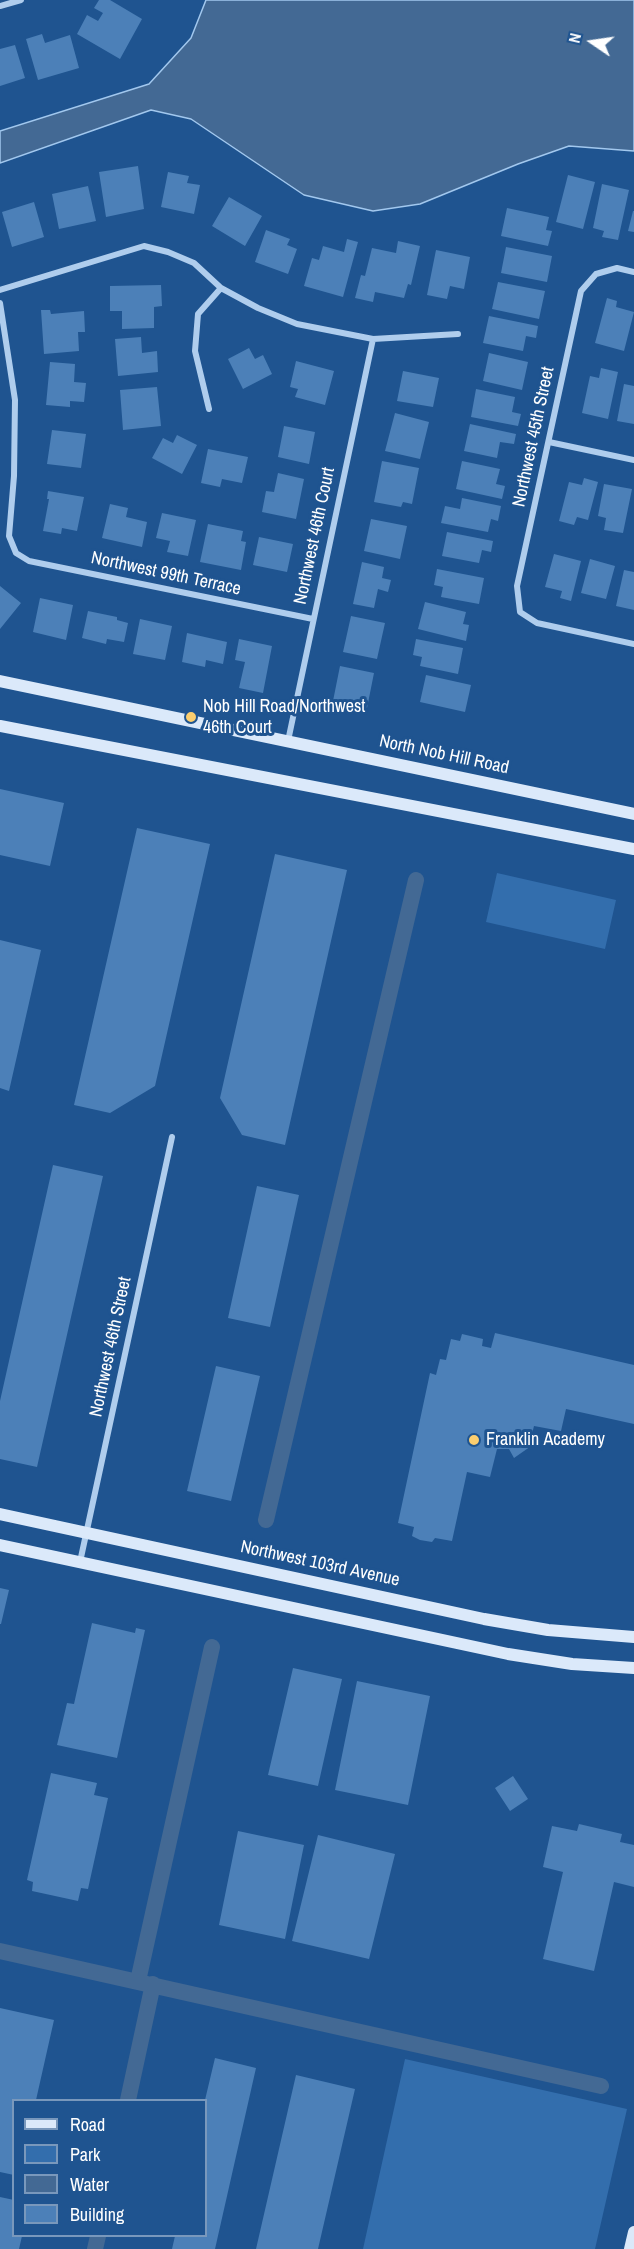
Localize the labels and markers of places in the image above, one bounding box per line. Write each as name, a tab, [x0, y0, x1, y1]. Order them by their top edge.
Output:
place label: Nob Hill Road/Northwest 46th Court	[203, 696, 365, 738]
marker: Nob Hill Road/Northwest 46th Court	[184, 710, 198, 724]
place label: Franklin Academy	[486, 1429, 605, 1451]
marker: Franklin Academy	[467, 1433, 481, 1447]

